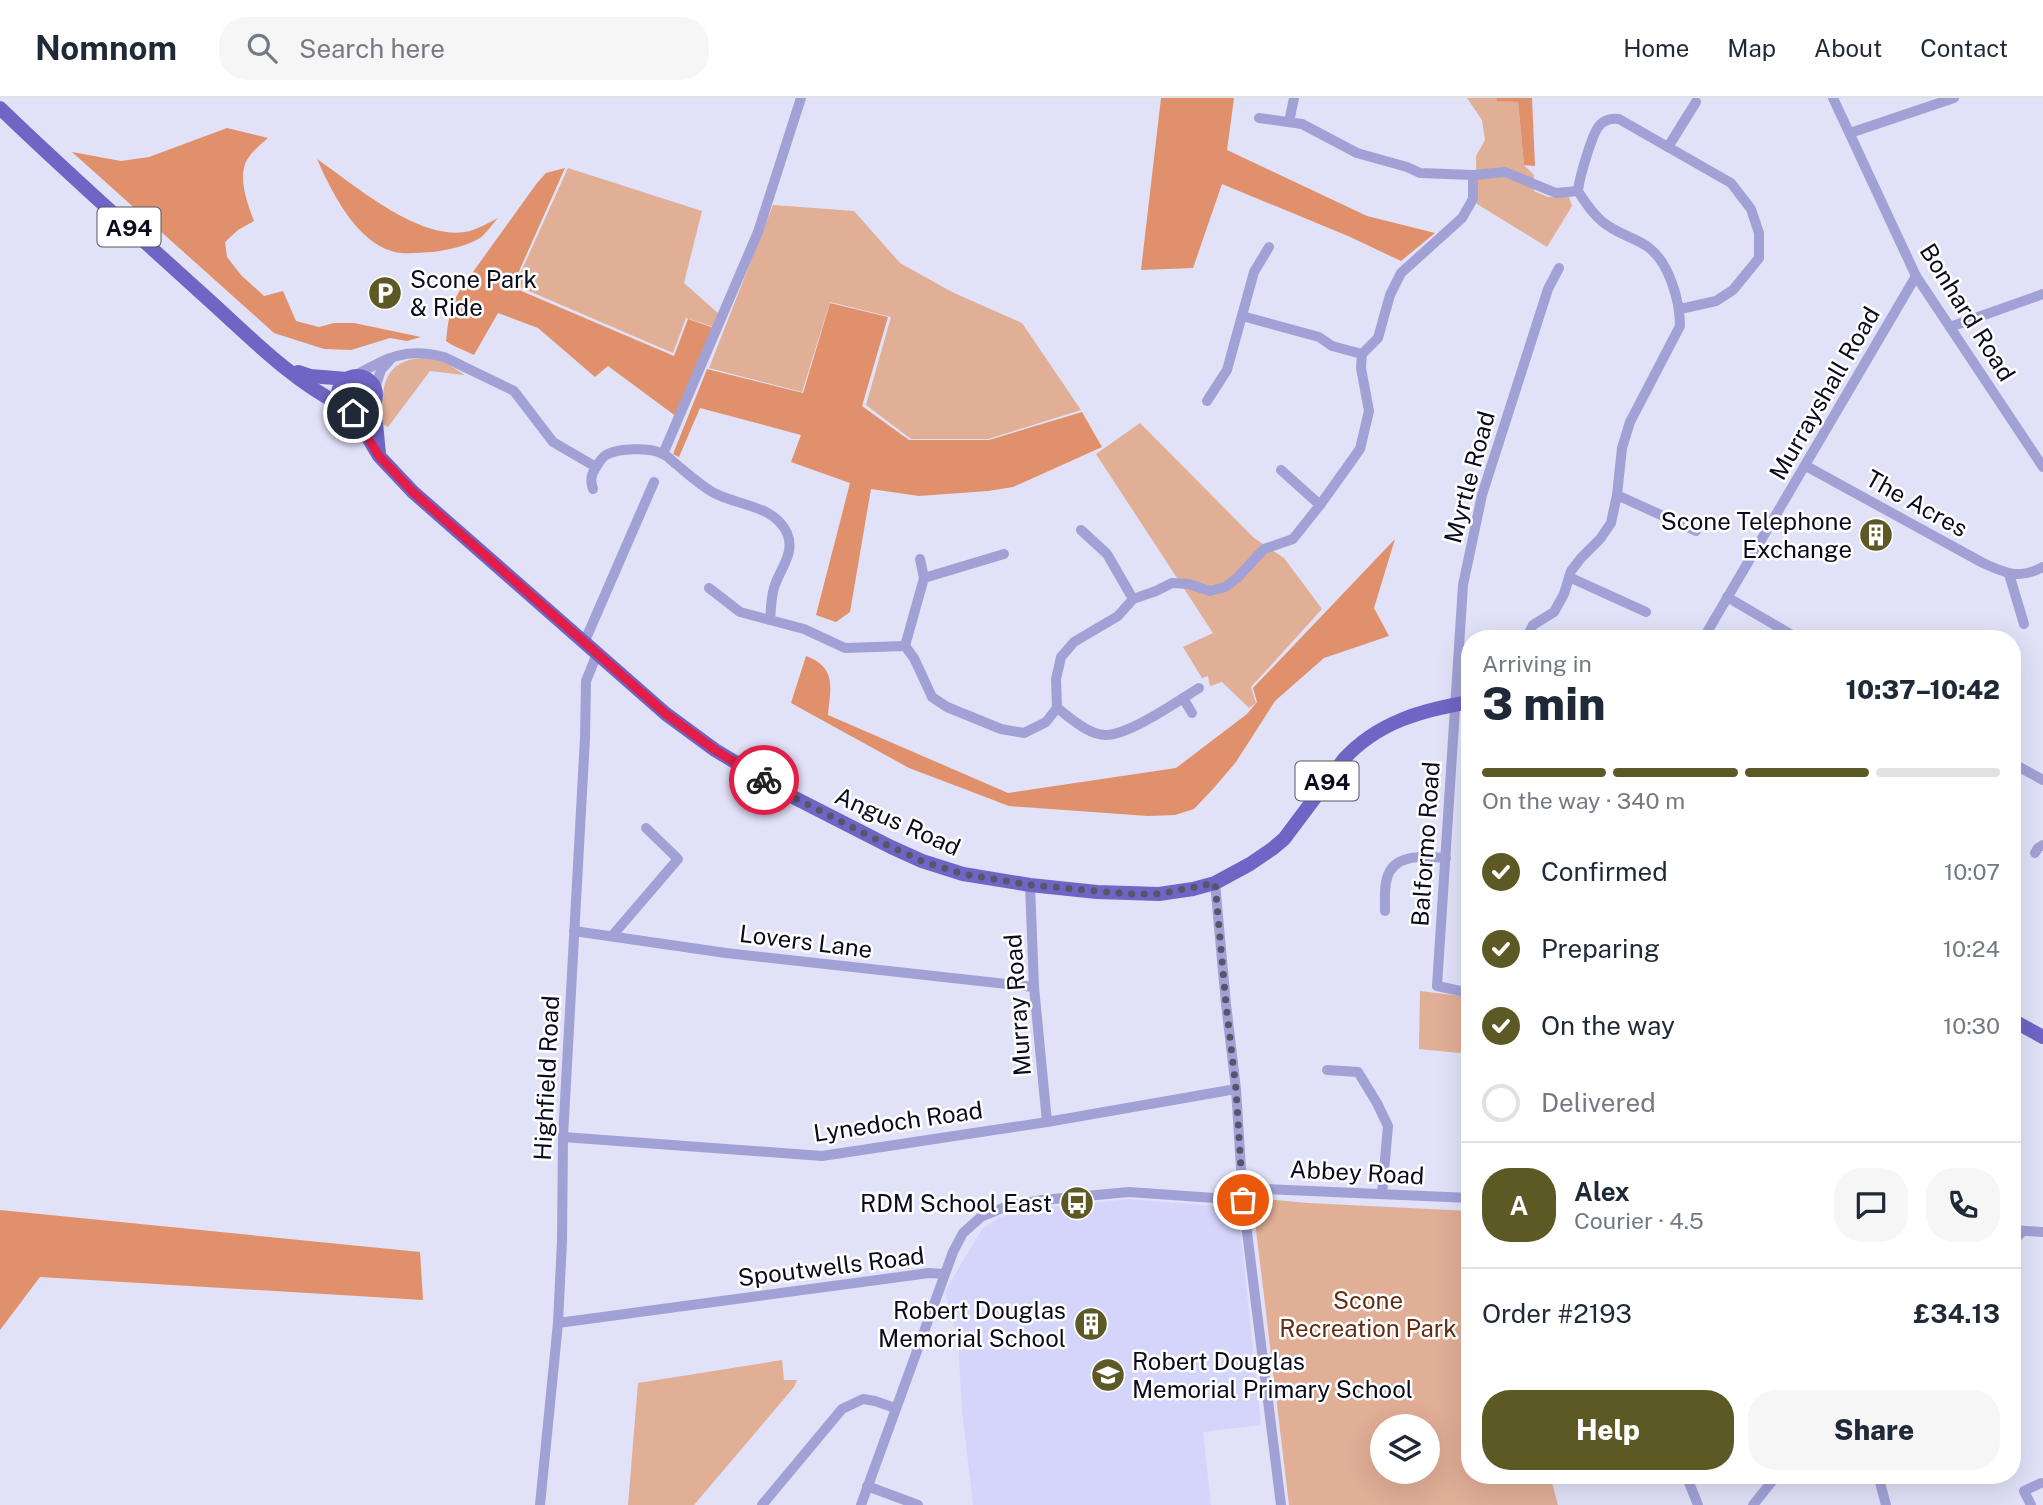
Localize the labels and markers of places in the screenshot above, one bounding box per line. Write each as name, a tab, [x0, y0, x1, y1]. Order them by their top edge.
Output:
place label: Scone Park & Ride	[410, 265, 537, 321]
parking icon: Scone Park & Ride	[366, 274, 404, 312]
pin	[323, 383, 383, 443]
place label: Scone Telephone Exchange	[1661, 507, 1852, 563]
building icon: Scone Telephone Exchange	[1857, 516, 1895, 554]
pin	[1213, 1170, 1273, 1230]
bus stop icon: RDM School East	[1058, 1184, 1096, 1222]
place label: RDM School East	[860, 1189, 1052, 1217]
place label: Robert Douglas Memorial School	[878, 1296, 1066, 1352]
building icon: Robert Douglas Memorial School	[1072, 1305, 1110, 1343]
place label: Robert Douglas Memorial Primary School	[1132, 1347, 1413, 1403]
school or university icon: Robert Douglas Memorial Primary School	[1089, 1356, 1127, 1394]

